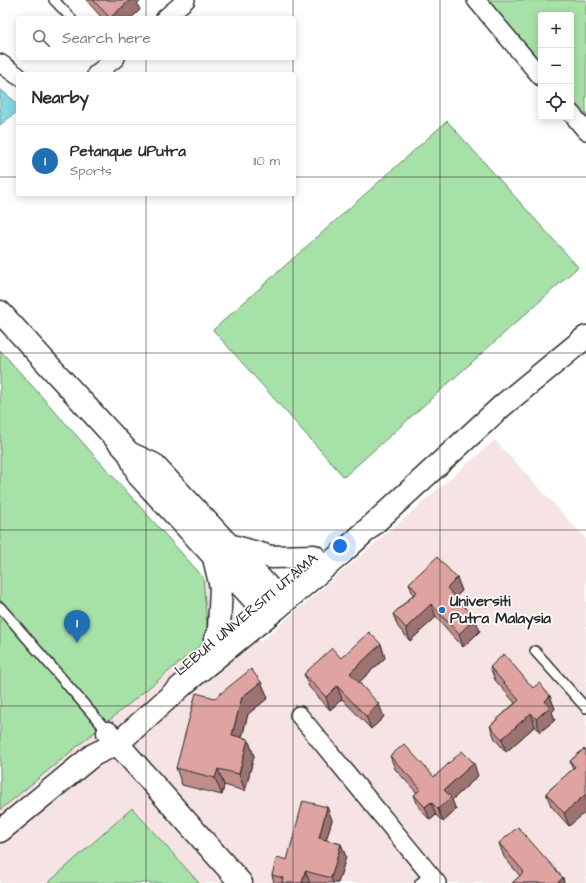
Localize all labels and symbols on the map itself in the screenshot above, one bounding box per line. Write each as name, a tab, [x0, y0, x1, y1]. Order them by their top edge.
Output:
your location	[330, 536, 350, 556]
street label: LEBUH UNIVERSITI UTAMA	[170, 548, 323, 681]
place label: Universiti Putra Malaysia	[450, 591, 551, 630]
marker: Universiti Putra Malaysia	[437, 605, 447, 615]
pin: 1	[64, 610, 90, 643]

